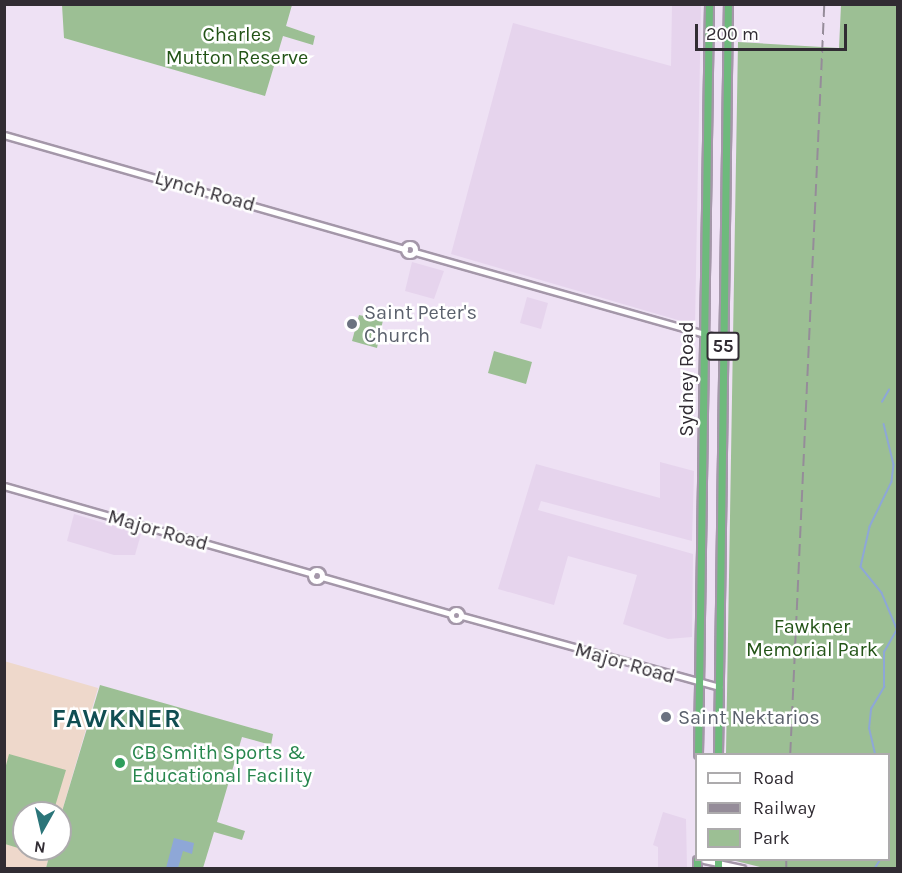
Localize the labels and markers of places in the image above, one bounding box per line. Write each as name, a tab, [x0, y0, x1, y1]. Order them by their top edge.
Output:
place label: Saint Peter's Church	[364, 300, 477, 347]
marker: Saint Peter's Church	[345, 317, 359, 331]
place label: Saint Nektarios	[678, 705, 820, 729]
marker: Saint Nektarios	[659, 710, 673, 724]
place label: CB Smith Sports & Educational Facility	[132, 740, 312, 787]
marker: CB Smith Sports & Educational Facility	[113, 756, 127, 770]

